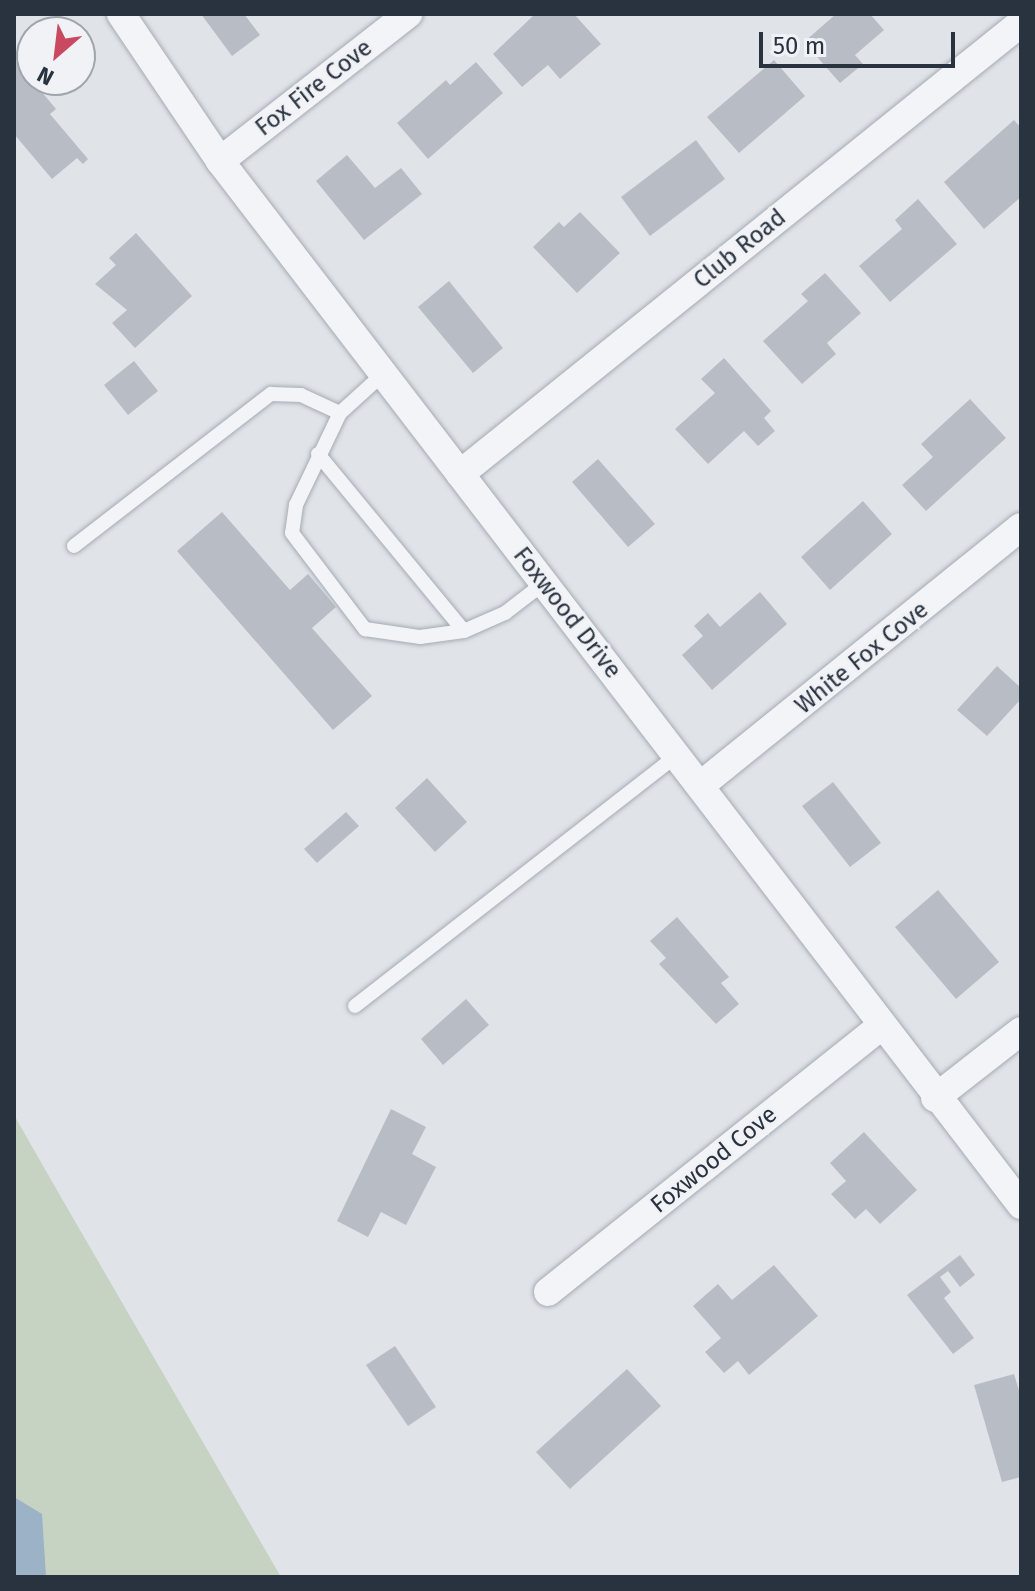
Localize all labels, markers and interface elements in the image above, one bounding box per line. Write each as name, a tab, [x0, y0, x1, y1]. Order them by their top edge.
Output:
north arrow	[16, 16, 96, 96]
scale bar	[763, 16, 959, 66]
text: 50 m	[773, 32, 825, 60]
street label: Fox Fire Cove	[250, 34, 378, 142]
text: N	[33, 61, 58, 91]
street label: Club Road	[688, 203, 792, 295]
street label: Foxwood Drive	[507, 542, 627, 684]
street label: White Fox Cove	[790, 596, 934, 720]
street label: Foxwood Cove	[645, 1100, 783, 1220]

